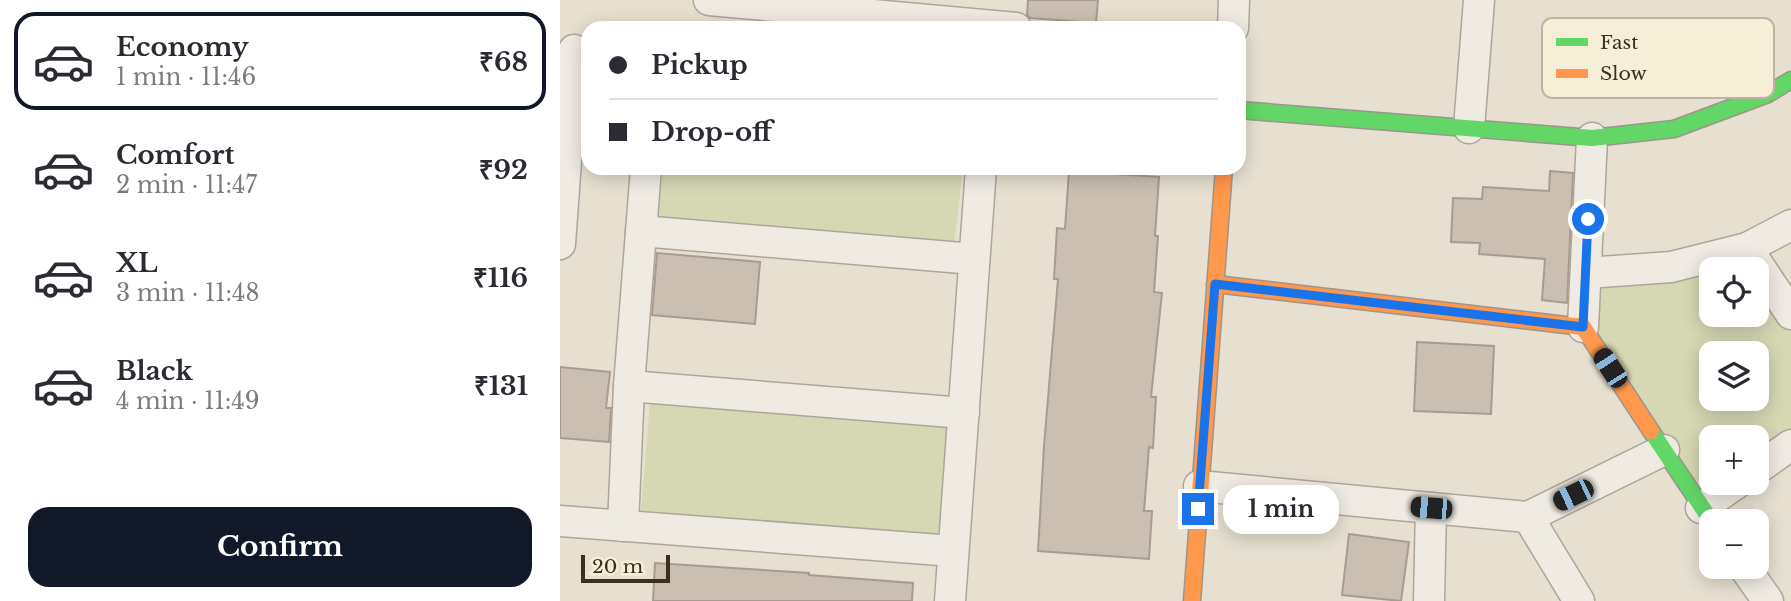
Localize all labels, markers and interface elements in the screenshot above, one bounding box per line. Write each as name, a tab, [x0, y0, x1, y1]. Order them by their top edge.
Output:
legend	[1542, 18, 1774, 98]
icon: car	[32, 30, 95, 93]
text: Economy	[116, 31, 249, 63]
text: Fast	[1600, 31, 1639, 54]
text: ₹68	[479, 46, 528, 78]
text: Pickup	[651, 49, 748, 81]
text: Slow	[1600, 62, 1647, 85]
text: 1 min · 11:46	[116, 63, 256, 91]
text: Drop-off	[651, 116, 772, 148]
icon: car	[32, 138, 95, 201]
text: Comfort	[116, 139, 234, 171]
text: ₹92	[479, 154, 528, 186]
text: 2 min · 11:47	[116, 171, 257, 199]
route start	[1572, 203, 1604, 235]
icon: car	[32, 246, 95, 309]
text: XL	[116, 247, 158, 279]
map controls	[1699, 257, 1769, 579]
button: locate	[1699, 257, 1769, 327]
text: ₹116	[473, 262, 528, 294]
text: 3 min · 11:48	[116, 279, 259, 307]
button: layers	[1699, 341, 1769, 411]
car	[1590, 345, 1631, 391]
icon: car	[32, 354, 95, 417]
text: Black	[116, 355, 193, 387]
text: ₹131	[474, 370, 528, 402]
text: 4 min · 11:49	[116, 387, 260, 415]
button: +	[1699, 425, 1769, 495]
car	[1550, 476, 1597, 514]
callout: 1 min	[1222, 484, 1338, 534]
route end	[1182, 493, 1214, 525]
text: 1 min	[1248, 495, 1314, 523]
car	[1410, 496, 1453, 520]
button: Confirm	[28, 507, 532, 587]
button: −	[1699, 509, 1769, 579]
scale bar	[581, 552, 670, 584]
text: 20 m	[592, 555, 643, 578]

